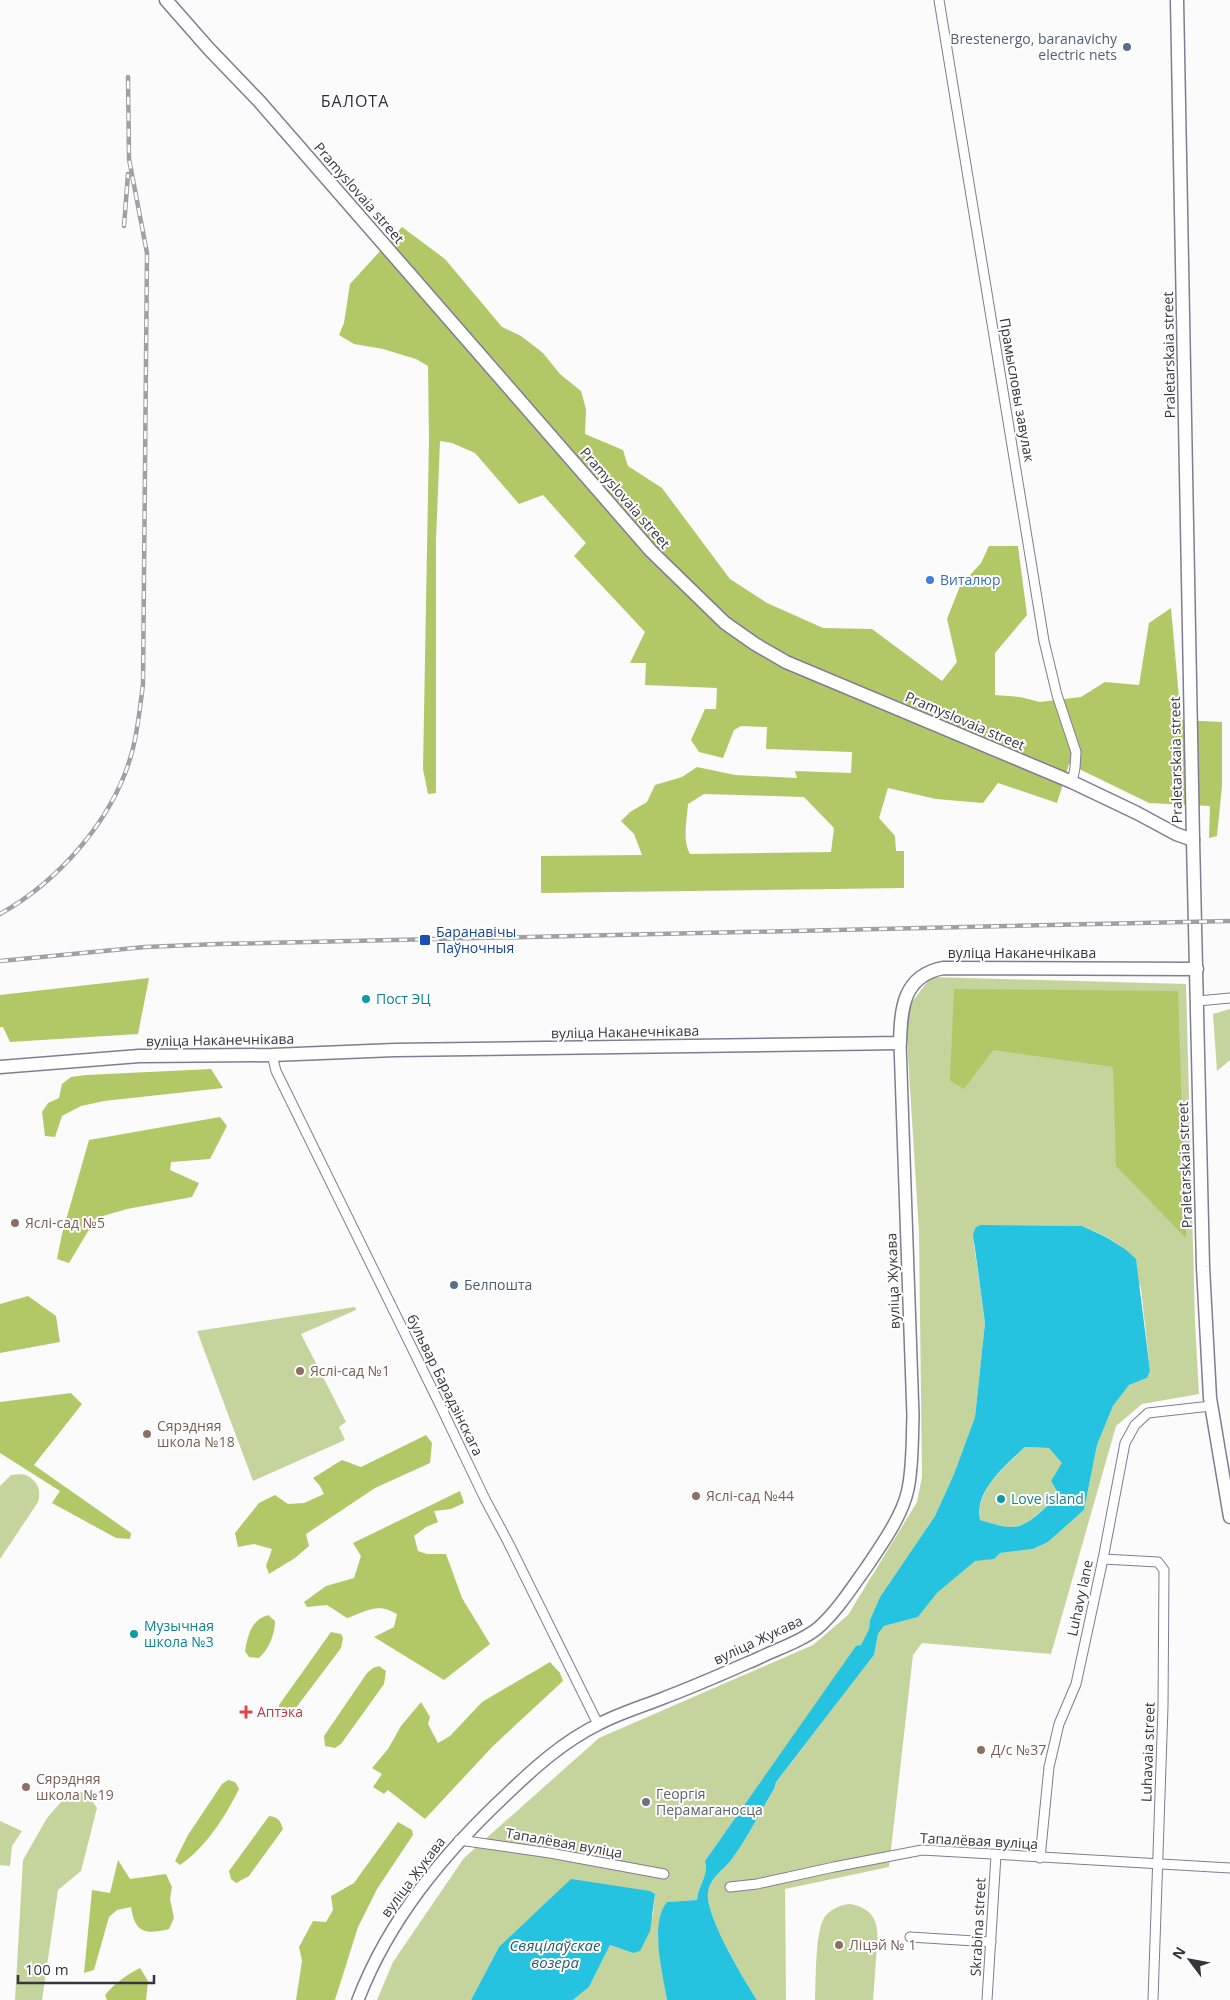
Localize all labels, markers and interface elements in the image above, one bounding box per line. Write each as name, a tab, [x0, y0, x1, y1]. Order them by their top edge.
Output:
place label: Brestenergo, baranavichy electric nets	[950, 29, 1118, 64]
marker: Brestenergo, baranavichy electric nets	[1121, 41, 1133, 53]
district label: БАЛОТА	[321, 90, 389, 112]
street label: Pramyslovaia street	[310, 138, 409, 247]
street label: Praletarskaia street	[1158, 292, 1179, 419]
street label: Прамысловы завулак	[995, 316, 1040, 464]
street label: Pramyslovaia street	[576, 443, 675, 552]
place label: Виталюр	[940, 570, 1001, 589]
marker: Виталюр	[924, 574, 936, 586]
street label: Pramyslovaia street	[902, 687, 1028, 754]
street label: Praletarskaia street	[1165, 697, 1186, 824]
place label: Баранавічы Паўночныя	[436, 922, 516, 957]
marker: Баранавічы Паўночныя	[418, 933, 432, 947]
street label: вуліца Наканечнікава	[948, 943, 1096, 962]
place label: Пост ЭЦ	[376, 989, 431, 1008]
marker: Пост ЭЦ	[360, 993, 372, 1005]
street label: вуліца Наканечнікава	[551, 1021, 699, 1042]
street label: вуліца Наканечнікава	[146, 1029, 294, 1050]
street label: Praletarskaia street	[1173, 1101, 1196, 1229]
place label: Яслі-сад №5	[25, 1213, 105, 1232]
marker: Яслі-сад №5	[9, 1217, 21, 1229]
street label: вуліца Жукава	[881, 1233, 904, 1330]
place label: Белпошта	[464, 1275, 532, 1294]
marker: Белпошта	[448, 1279, 460, 1291]
street label: бульвар Барадзінскага	[403, 1311, 488, 1459]
place label: Яслі-сад №1	[310, 1361, 390, 1380]
marker: Яслі-сад №1	[294, 1365, 306, 1377]
place label: Сярэдняя школа №18	[157, 1416, 235, 1451]
marker: Сярэдняя школа №18	[141, 1428, 153, 1440]
place label: Яслі-сад №44	[706, 1486, 794, 1505]
place label: Love island	[1011, 1489, 1084, 1508]
marker: Яслі-сад №44	[690, 1490, 702, 1502]
marker: Love island	[995, 1493, 1007, 1505]
street label: Luhavy lane	[1062, 1558, 1097, 1638]
street label: вуліца Жукава	[710, 1611, 805, 1669]
place label: Музычная школа №3	[144, 1616, 214, 1651]
marker: Музычная школа №3	[128, 1628, 140, 1640]
place label: Аптэка	[257, 1702, 303, 1721]
street label: Luhavaia street	[1136, 1702, 1159, 1802]
marker: Аптэка	[239, 1705, 253, 1719]
place label: Д/с №37	[991, 1740, 1046, 1759]
marker: Д/с №37	[975, 1744, 987, 1756]
place label: Сярэдняя школа №19	[36, 1769, 114, 1804]
marker: Сярэдняя школа №19	[20, 1781, 32, 1793]
place label: Георгія Перамаганосца	[656, 1784, 763, 1819]
marker: Георгія Перамаганосца	[640, 1796, 652, 1808]
street label: Тапалёвая вуліца	[504, 1823, 624, 1862]
street label: Тапалёвая вуліца	[920, 1828, 1039, 1853]
street label: вуліца Жукава	[376, 1832, 449, 1921]
street label: Skrabina street	[965, 1877, 990, 1977]
water label: Свяцілаўскае возера	[510, 1935, 601, 1972]
place label: Ліцэй № 1	[849, 1935, 917, 1954]
north arrow	[1165, 1935, 1215, 1985]
marker: Ліцэй № 1	[833, 1939, 845, 1951]
text: N	[1167, 1943, 1190, 1963]
scale bar	[18, 1952, 154, 1984]
text: 100 m	[25, 1959, 69, 1979]

